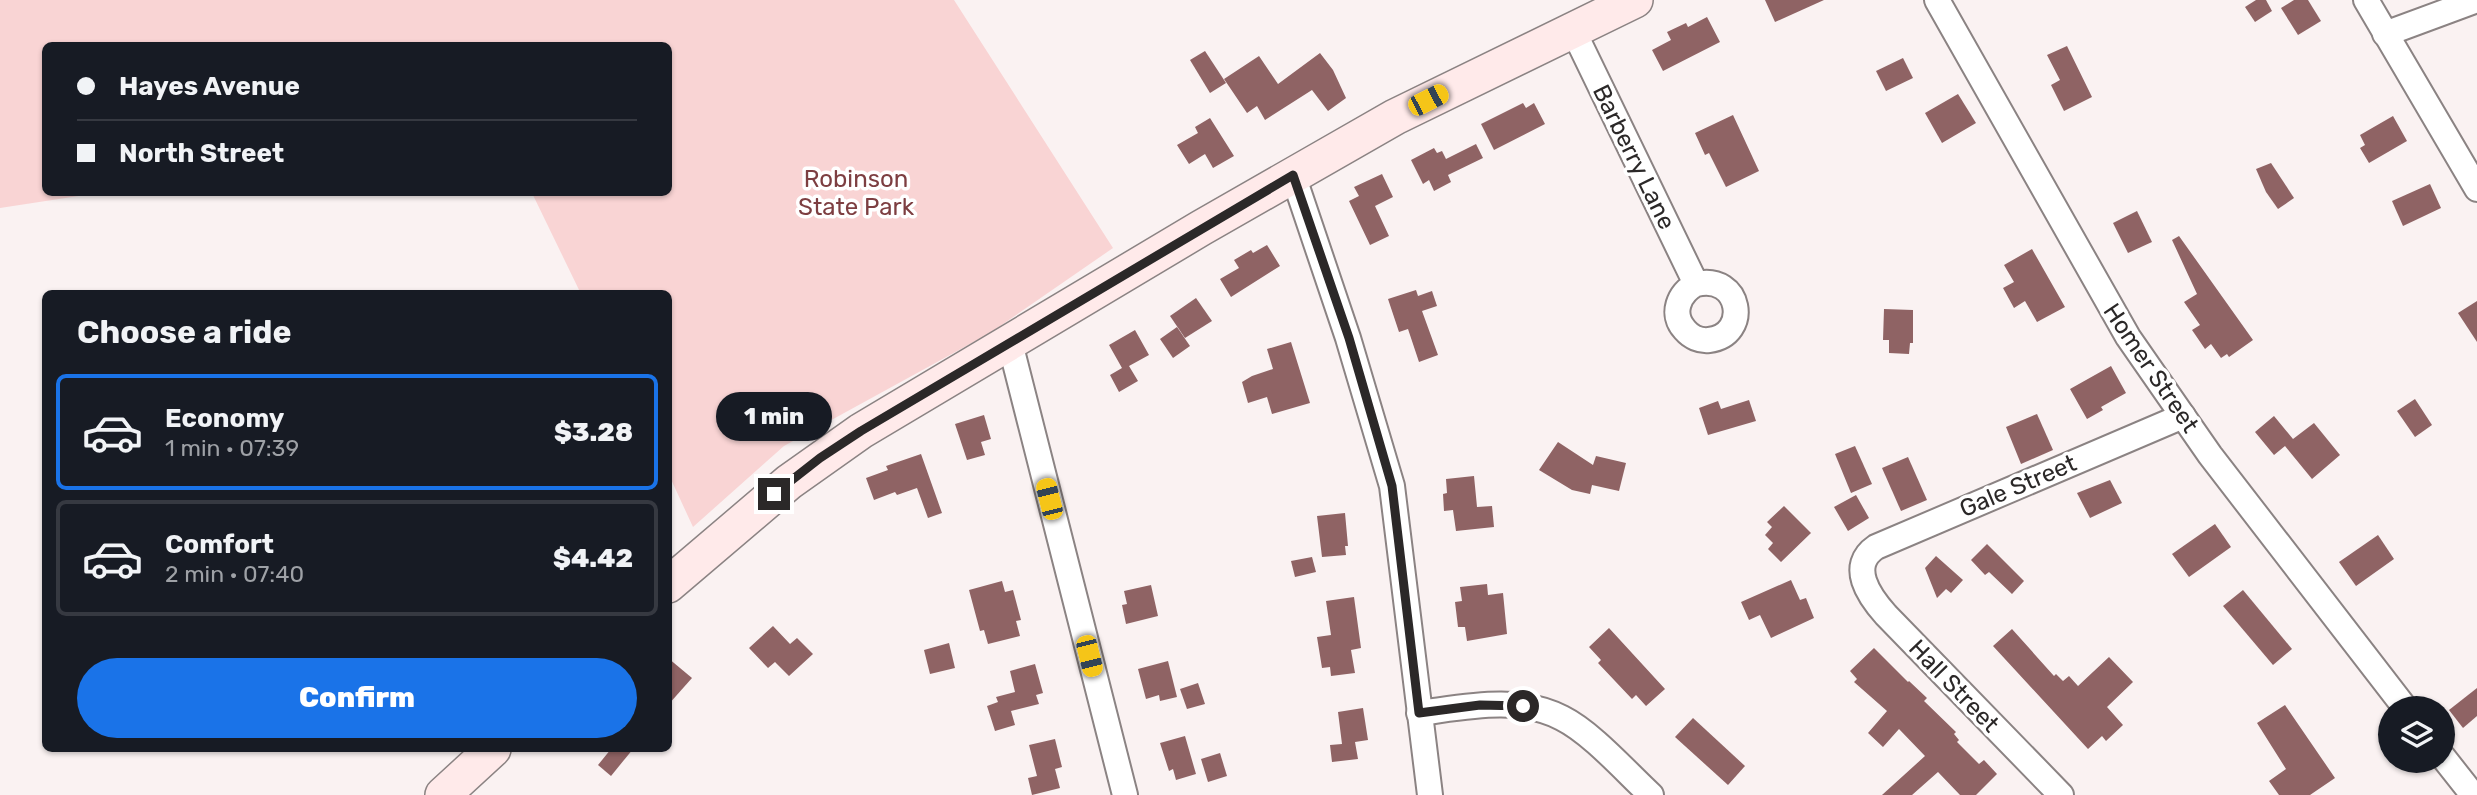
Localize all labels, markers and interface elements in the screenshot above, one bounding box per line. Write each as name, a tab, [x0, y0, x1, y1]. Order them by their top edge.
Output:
text: Hayes Avenue	[119, 71, 300, 102]
street label: Barberry Lane	[1587, 80, 1681, 234]
car	[1405, 81, 1452, 119]
text: North Street	[119, 138, 284, 169]
park label: Robinson State Park	[798, 165, 915, 221]
street label: Homer Street	[2098, 298, 2204, 438]
text: Choose a ride	[77, 313, 291, 351]
callout: 1 min	[716, 392, 832, 442]
icon: car	[81, 401, 144, 464]
text: 1 min	[744, 402, 804, 430]
text: Economy	[165, 403, 284, 434]
text: $3.28	[554, 417, 633, 448]
text: 1 min · 07:39	[165, 434, 299, 462]
street label: Gale Street	[1955, 449, 2081, 523]
car	[1034, 476, 1065, 522]
route end	[758, 478, 790, 510]
icon: car	[81, 527, 144, 590]
text: Comfort	[165, 529, 274, 560]
text: $4.42	[553, 543, 633, 574]
text: 2 min · 07:40	[165, 560, 304, 588]
car	[1074, 633, 1105, 679]
street label: Hall Street	[1903, 634, 2005, 738]
button: Confirm	[77, 658, 637, 738]
route start	[1507, 690, 1539, 722]
map controls	[2378, 696, 2455, 773]
button: layers	[2378, 696, 2455, 773]

